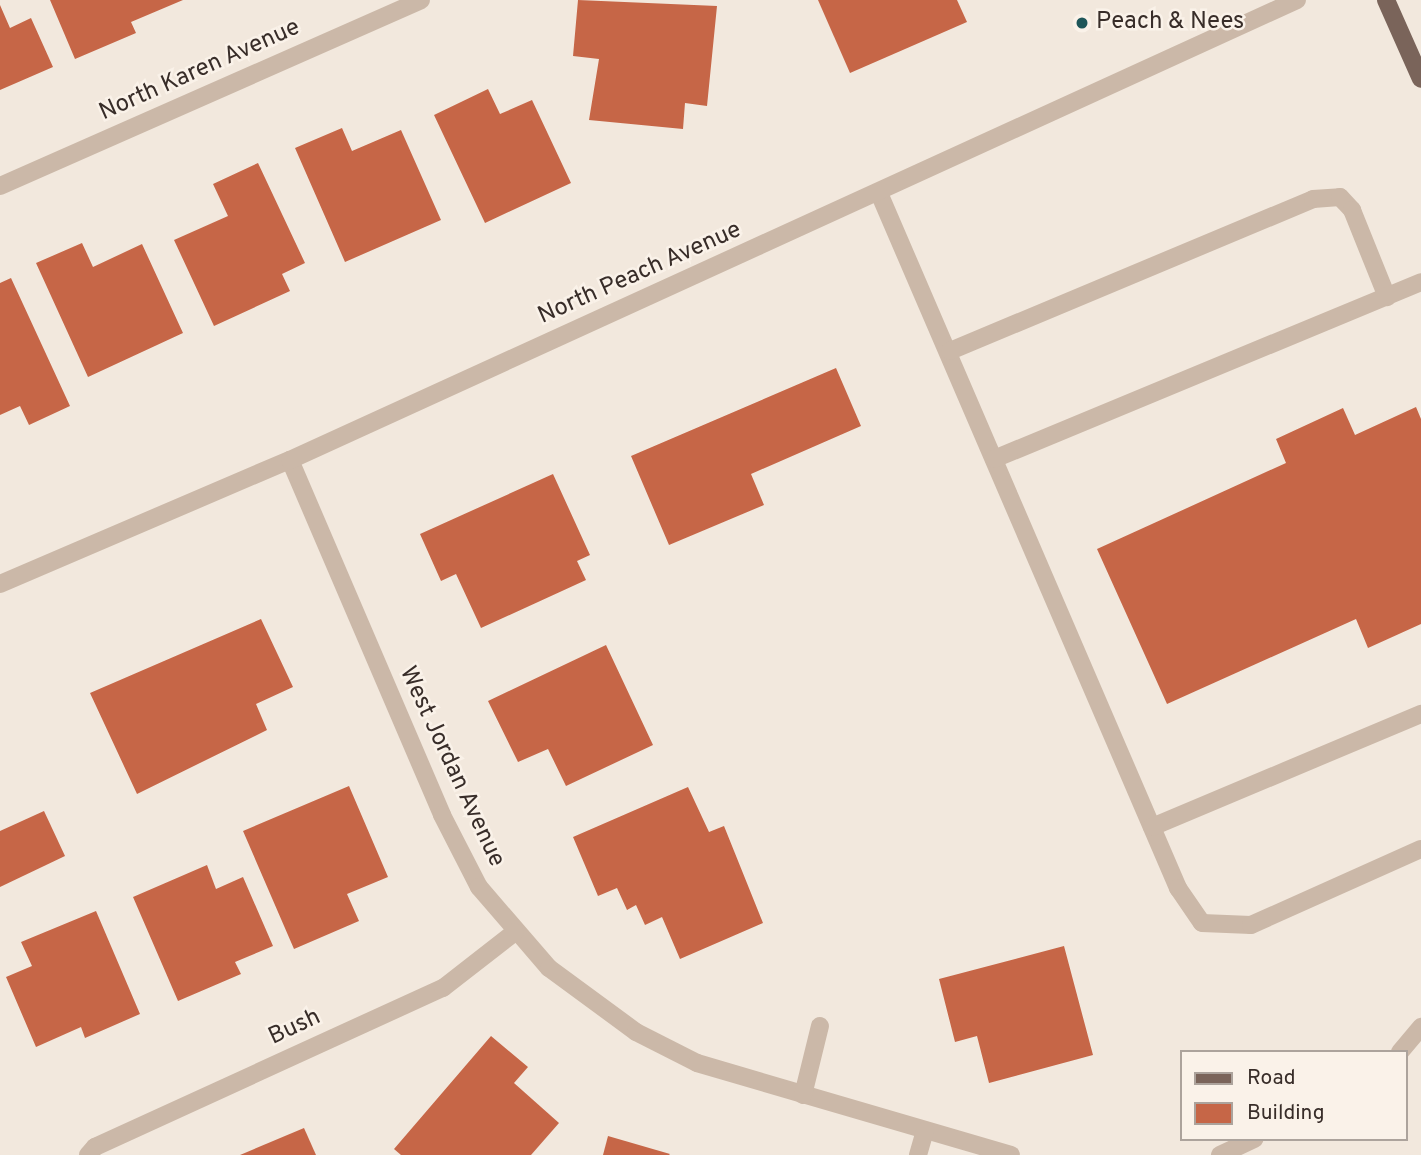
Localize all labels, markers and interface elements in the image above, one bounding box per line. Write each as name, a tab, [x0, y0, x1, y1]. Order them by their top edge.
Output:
place label: Peach & Nees	[1096, 9, 1244, 37]
street label: North Karen Avenue	[95, 14, 305, 128]
marker: Peach & Nees	[1074, 15, 1090, 31]
street label: North Peach Avenue	[534, 216, 746, 332]
street label: West Jordan Avenue	[392, 662, 510, 872]
street label: Bush	[264, 1004, 326, 1052]
legend	[1180, 1050, 1407, 1141]
text: Road	[1247, 1065, 1296, 1092]
text: Building	[1247, 1100, 1325, 1127]

